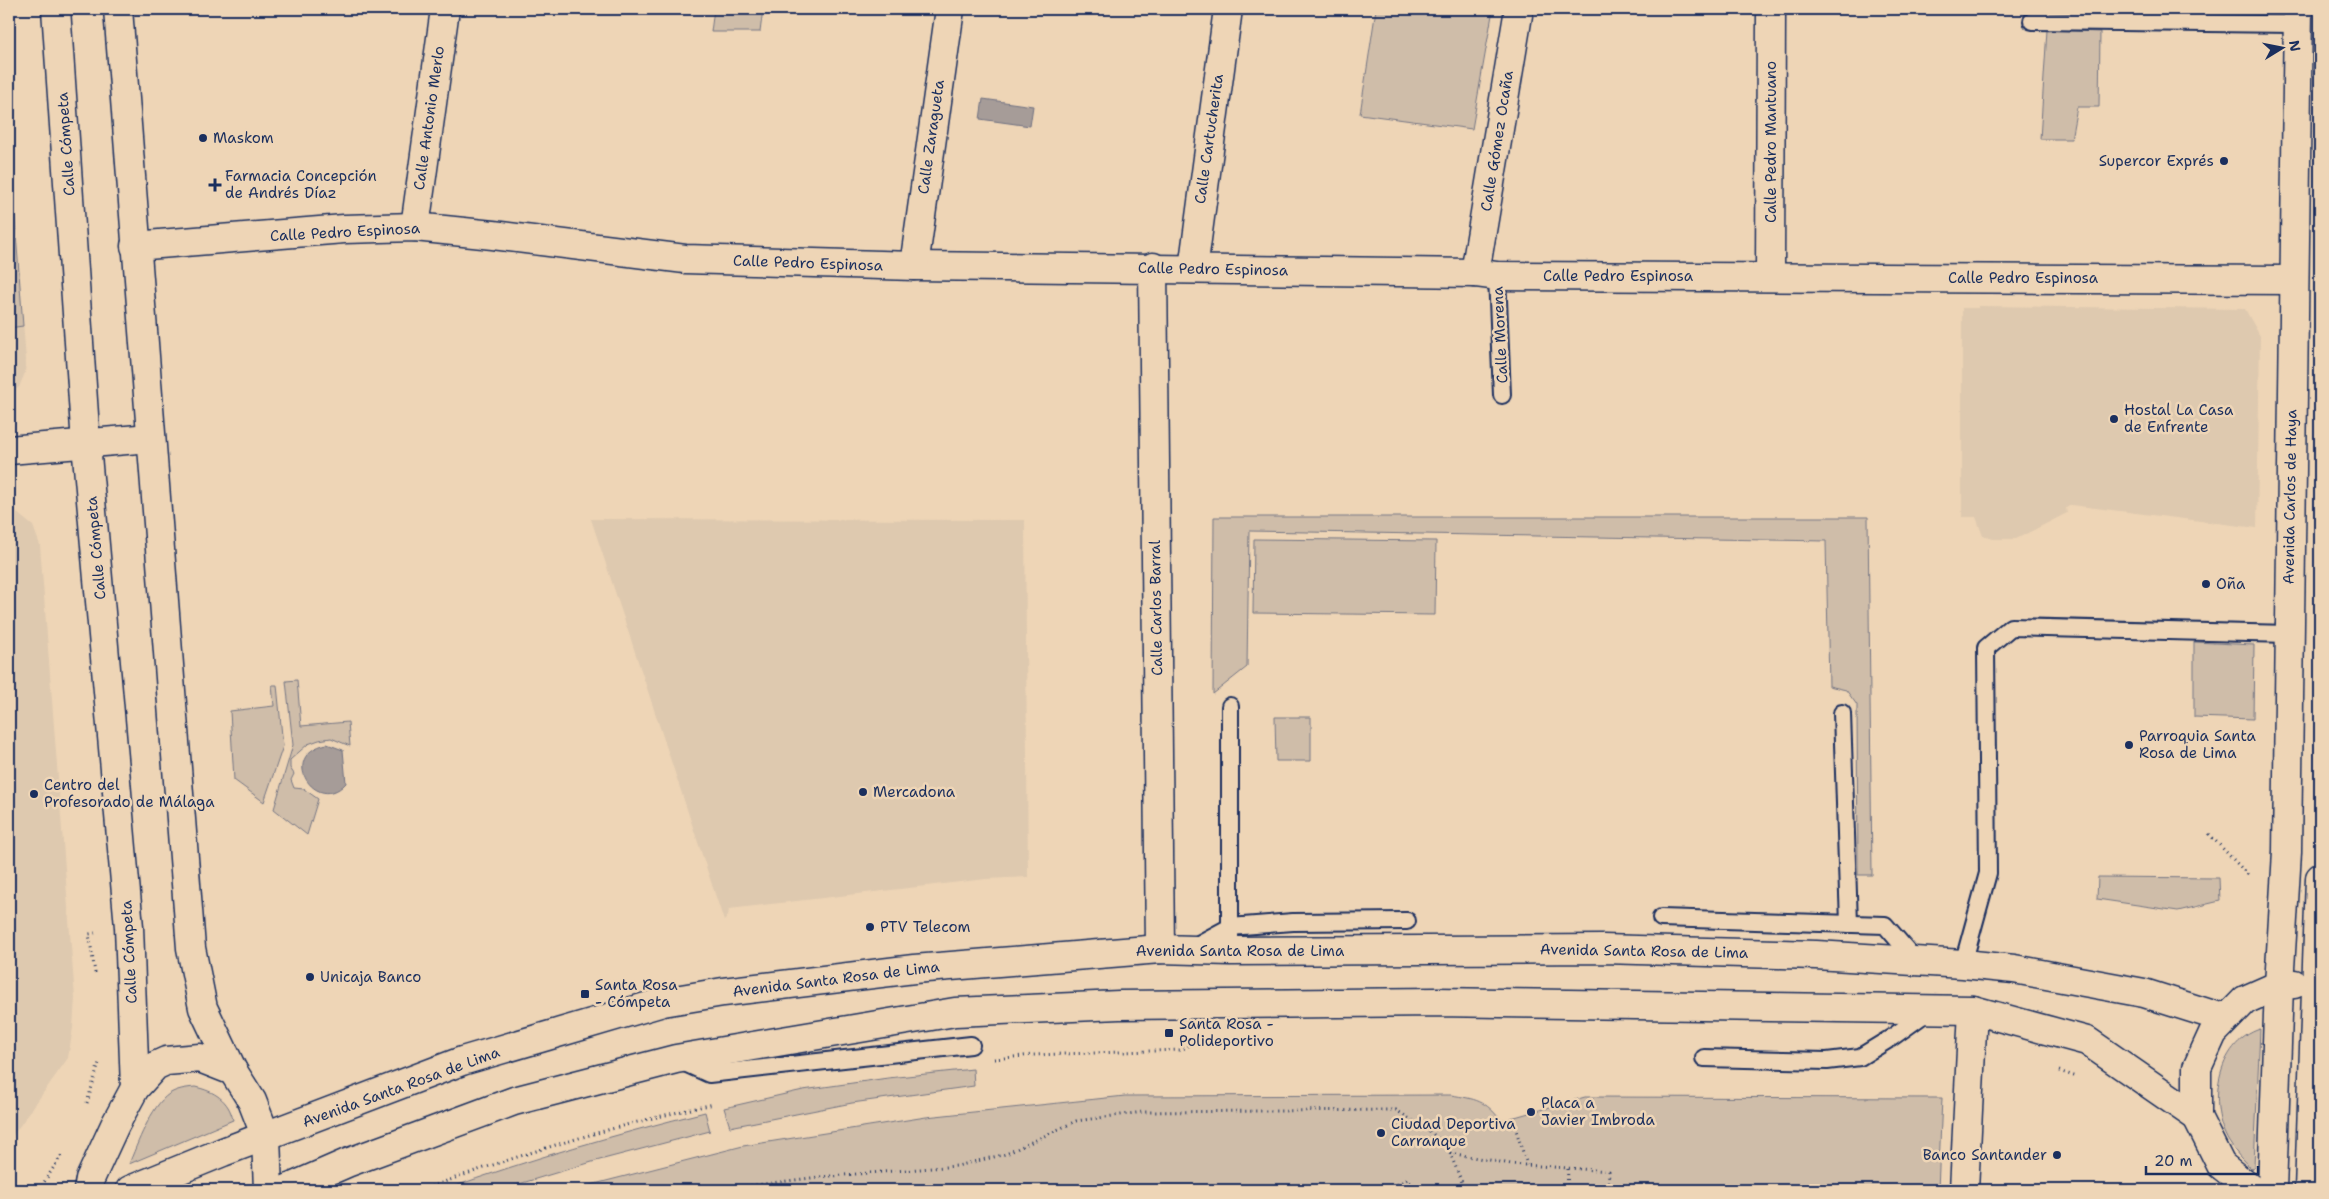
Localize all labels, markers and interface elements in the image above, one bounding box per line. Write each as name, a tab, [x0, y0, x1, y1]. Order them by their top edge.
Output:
north arrow	[2256, 22, 2306, 72]
text: N	[2285, 39, 2305, 53]
street label: Calle Antonio Merlo	[409, 45, 449, 191]
street label: Calle Pedro Mantuano	[1761, 61, 1781, 223]
street label: Calle Gómez Ocaña	[1476, 69, 1518, 213]
street label: Calle Cartucherita	[1190, 72, 1228, 205]
street label: Calle Zaragueta	[913, 78, 949, 195]
street label: Calle Cómpeta	[52, 91, 80, 196]
place label: Maskom	[213, 128, 274, 148]
marker: Maskom	[197, 132, 209, 144]
place label: Supercor Exprés	[2099, 151, 2214, 171]
marker: Supercor Exprés	[2218, 155, 2230, 167]
place label: Farmacia Concepción de Andrés Díaz	[225, 166, 377, 203]
marker: Farmacia Concepción de Andrés Díaz	[209, 179, 221, 191]
street label: Calle Pedro Espinosa	[269, 218, 421, 246]
street label: Calle Pedro Espinosa	[733, 250, 884, 276]
street label: Calle Pedro Espinosa	[1138, 258, 1289, 280]
street label: Calle Pedro Espinosa	[1543, 266, 1694, 286]
street label: Calle Pedro Espinosa	[1948, 268, 2099, 288]
street label: Calle Morena	[1487, 285, 1513, 384]
place label: Hostal La Casa de Enfrente	[2124, 400, 2234, 437]
street label: Avenida Carlos de Haya	[2278, 409, 2302, 585]
marker: Hostal La Casa de Enfrente	[2108, 413, 2120, 425]
street label: Calle Cómpeta	[81, 495, 110, 601]
street label: Calle Carlos Barral	[1145, 540, 1167, 676]
place label: Oña	[2216, 574, 2246, 594]
marker: Oña	[2200, 578, 2212, 590]
place label: Parroquia Santa Rosa de Lima	[2139, 726, 2257, 763]
marker: Parroquia Santa Rosa de Lima	[2123, 739, 2135, 751]
place label: Centro del Profesorado de Málaga	[44, 775, 215, 812]
place label: Mercadona	[873, 782, 956, 802]
marker: Mercadona	[857, 786, 869, 798]
marker: Centro del Profesorado de Málaga	[28, 788, 40, 800]
street label: Calle Cómpeta	[116, 899, 142, 1004]
place label: PTV Telecom	[880, 917, 970, 937]
marker: PTV Telecom	[864, 921, 876, 933]
street label: Avenida Santa Rosa de Lima	[1540, 939, 1749, 963]
street label: Avenida Santa Rosa de Lima	[1136, 941, 1345, 961]
street label: Avenida Santa Rosa de Lima	[731, 956, 941, 1002]
place label: Unicaja Banco	[320, 967, 421, 987]
marker: Unicaja Banco	[304, 971, 316, 983]
place label: Santa Rosa - Cómpeta	[595, 975, 678, 1012]
marker: Santa Rosa - Cómpeta	[579, 988, 591, 1000]
place label: Santa Rosa - Polideportivo	[1179, 1014, 1274, 1051]
marker: Santa Rosa - Polideportivo	[1163, 1027, 1175, 1039]
street label: Avenida Santa Rosa de Lima	[300, 1042, 503, 1132]
place label: Placa a Javier Imbroda	[1541, 1093, 1655, 1130]
marker: Placa a Javier Imbroda	[1525, 1106, 1537, 1118]
place label: Ciudad Deportiva Carranque	[1391, 1114, 1516, 1151]
marker: Ciudad Deportiva Carranque	[1375, 1127, 1387, 1139]
scale bar	[2146, 1144, 2259, 1176]
place label: Banco Santander	[1923, 1145, 2047, 1165]
marker: Banco Santander	[2051, 1149, 2063, 1161]
text: 20 m	[2154, 1151, 2193, 1171]

